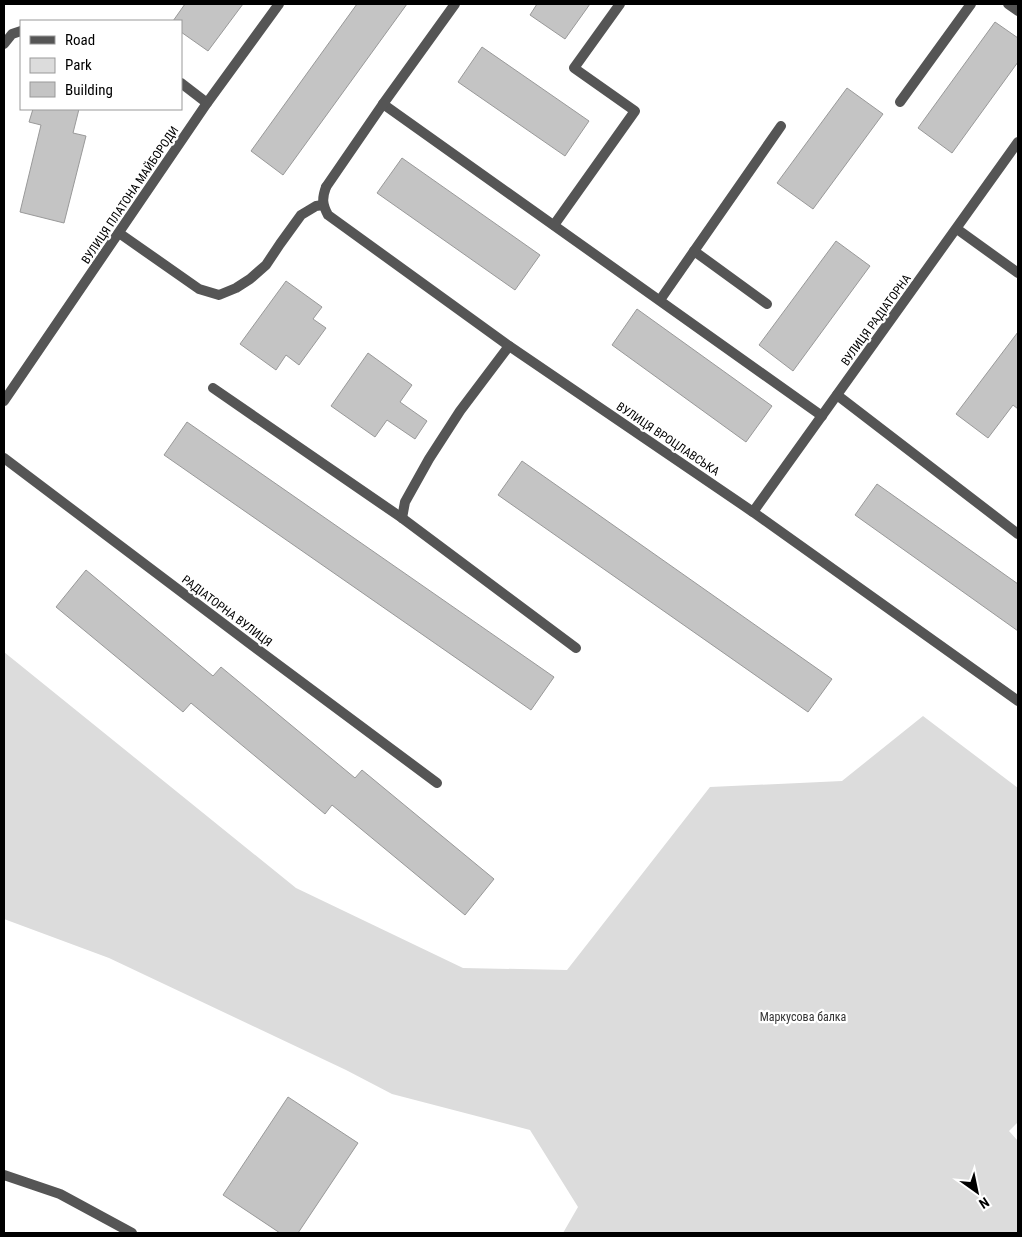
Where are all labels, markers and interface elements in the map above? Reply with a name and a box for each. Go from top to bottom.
legend [20,20,182,110]
text: Road [65,31,95,49]
text: Park [65,56,92,74]
text: Building [65,81,113,99]
street label: ВУЛИЦЯ ПЛАТОНА МАЙБОРОДИ [78,123,181,266]
street label: ВУЛИЦЯ РАДІАТОРНА [838,272,914,368]
street label: ВУЛИЦЯ ВРОЦЛАВСЬКА [614,399,722,479]
street label: РАДІАТОРНА ВУЛИЦЯ [179,573,275,649]
park label: Маркусова балка [760,1010,847,1024]
north arrow [952,1167,1002,1217]
text: N [976,1194,992,1212]

